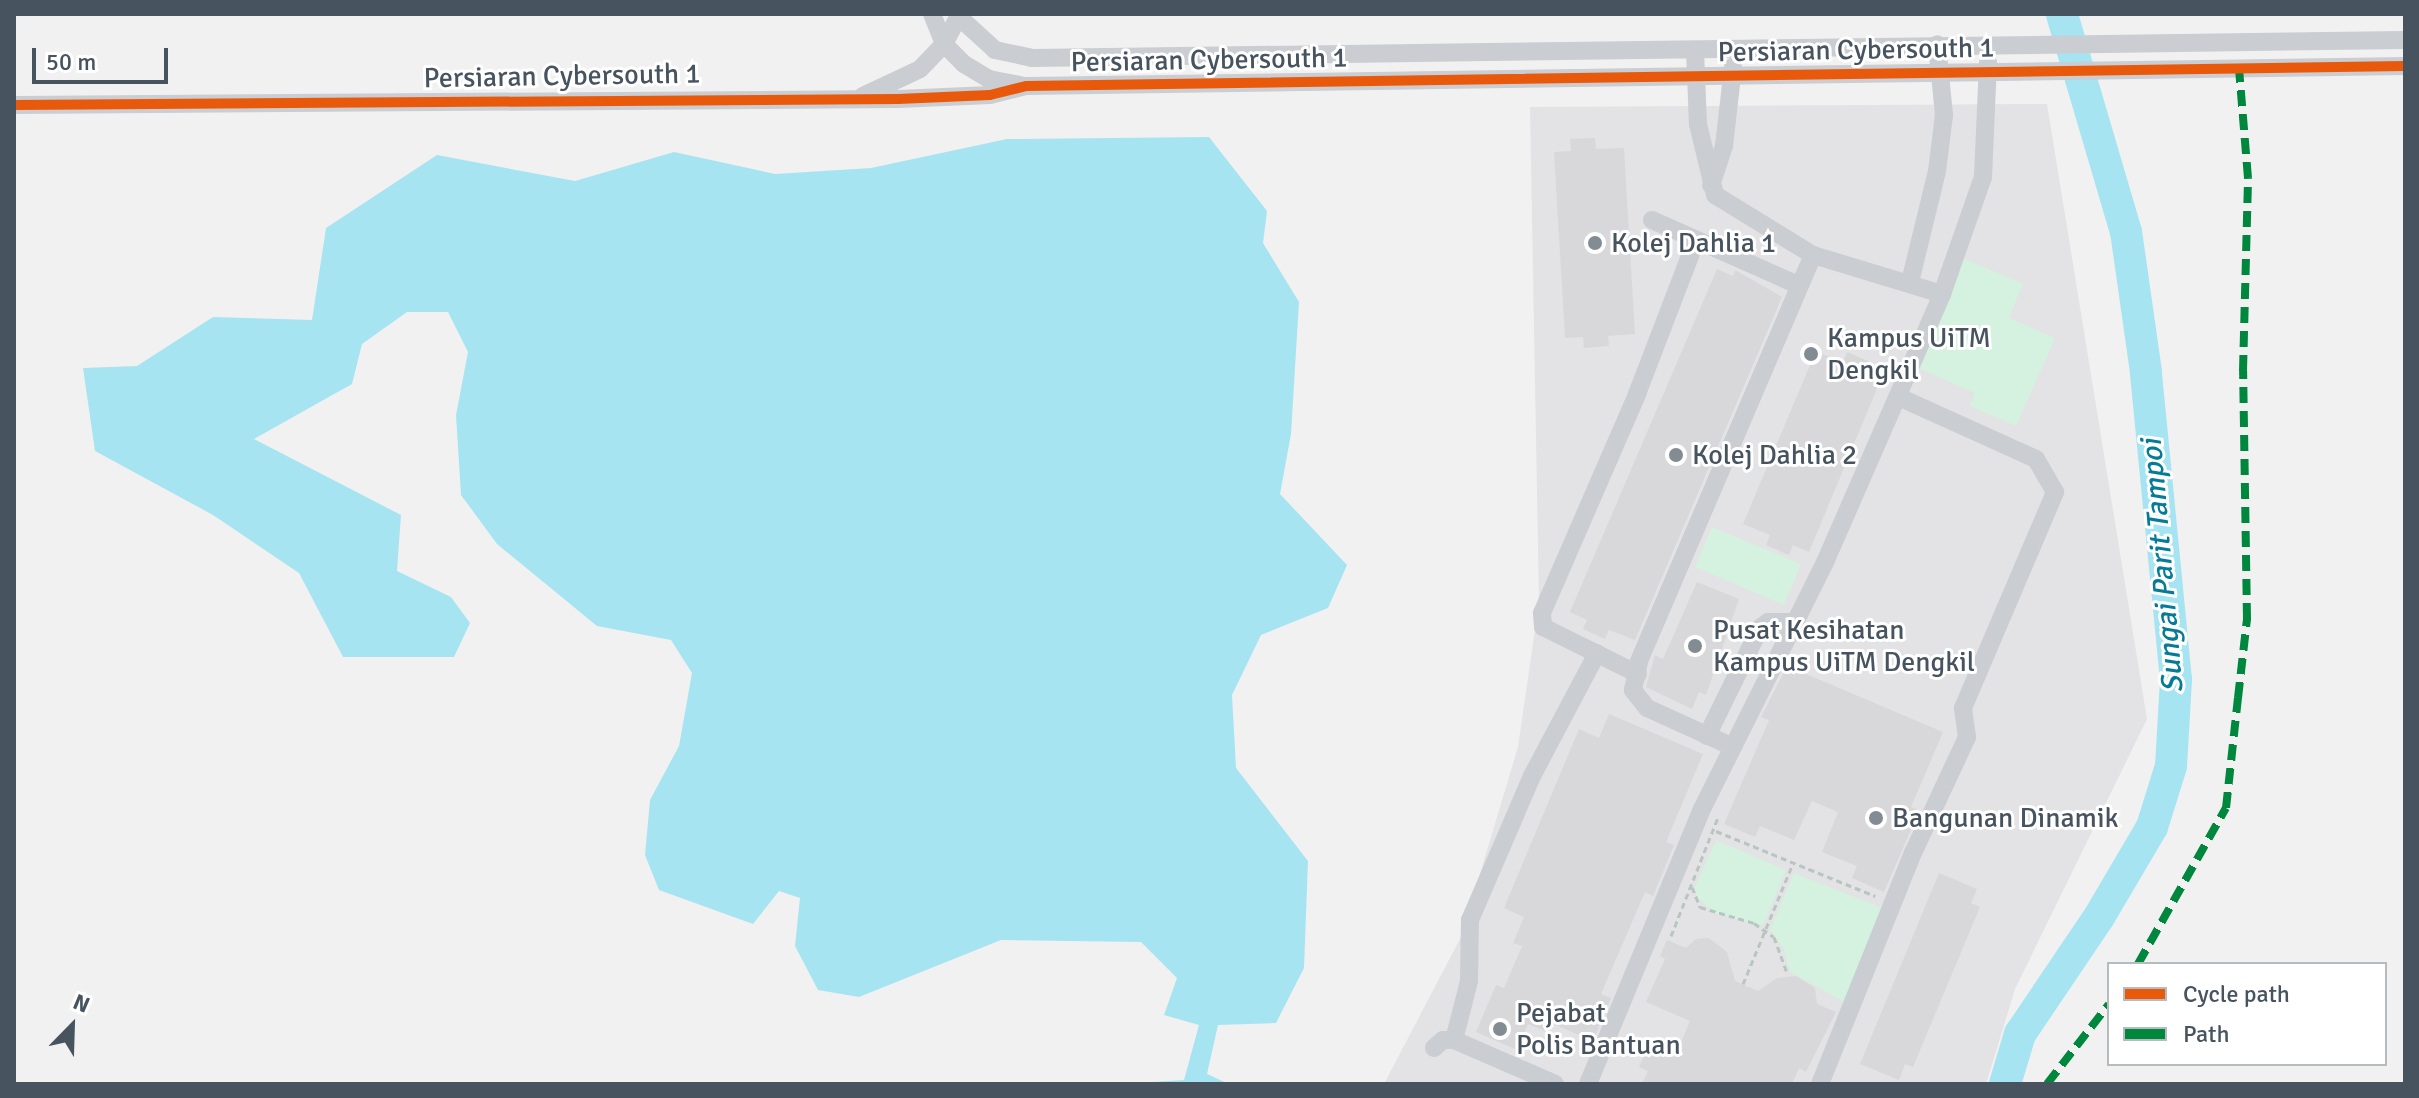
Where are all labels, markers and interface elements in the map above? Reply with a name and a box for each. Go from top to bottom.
street label: Persiaran Cybersouth 1 [1717,31,1995,69]
scale bar [36,32,172,82]
street label: Persiaran Cybersouth 1 [1070,41,1348,79]
text: 50 m [46,47,96,77]
street label: Persiaran Cybersouth 1 [423,57,701,95]
place label: Kolej Dahlia 1 [1611,226,1776,260]
marker: Kolej Dahlia 1 [1586,234,1604,252]
place label: Kampus UiTM Dengkil [1827,321,1991,387]
marker: Kampus UiTM Dengkil [1802,345,1820,363]
place label: Kolej Dahlia 2 [1692,438,1857,472]
water label: Sungai Parit Tampoi [2134,438,2192,694]
marker: Kolej Dahlia 2 [1667,446,1685,464]
place label: Pusat Kesihatan Kampus UiTM Dengkil [1713,613,1975,679]
marker: Pusat Kesihatan Kampus UiTM Dengkil [1684,635,1706,657]
place label: Bangunan Dinamik [1892,801,2119,835]
marker: Bangunan Dinamik [1867,809,1885,827]
legend [2107,962,2387,1066]
text: Cycle path [2183,979,2290,1009]
north arrow [32,986,112,1066]
text: N [69,988,94,1019]
place label: Pejabat Polis Bantuan [1516,996,1681,1062]
text: Path [2183,1019,2229,1049]
marker: Pejabat Polis Bantuan [1491,1020,1509,1038]

